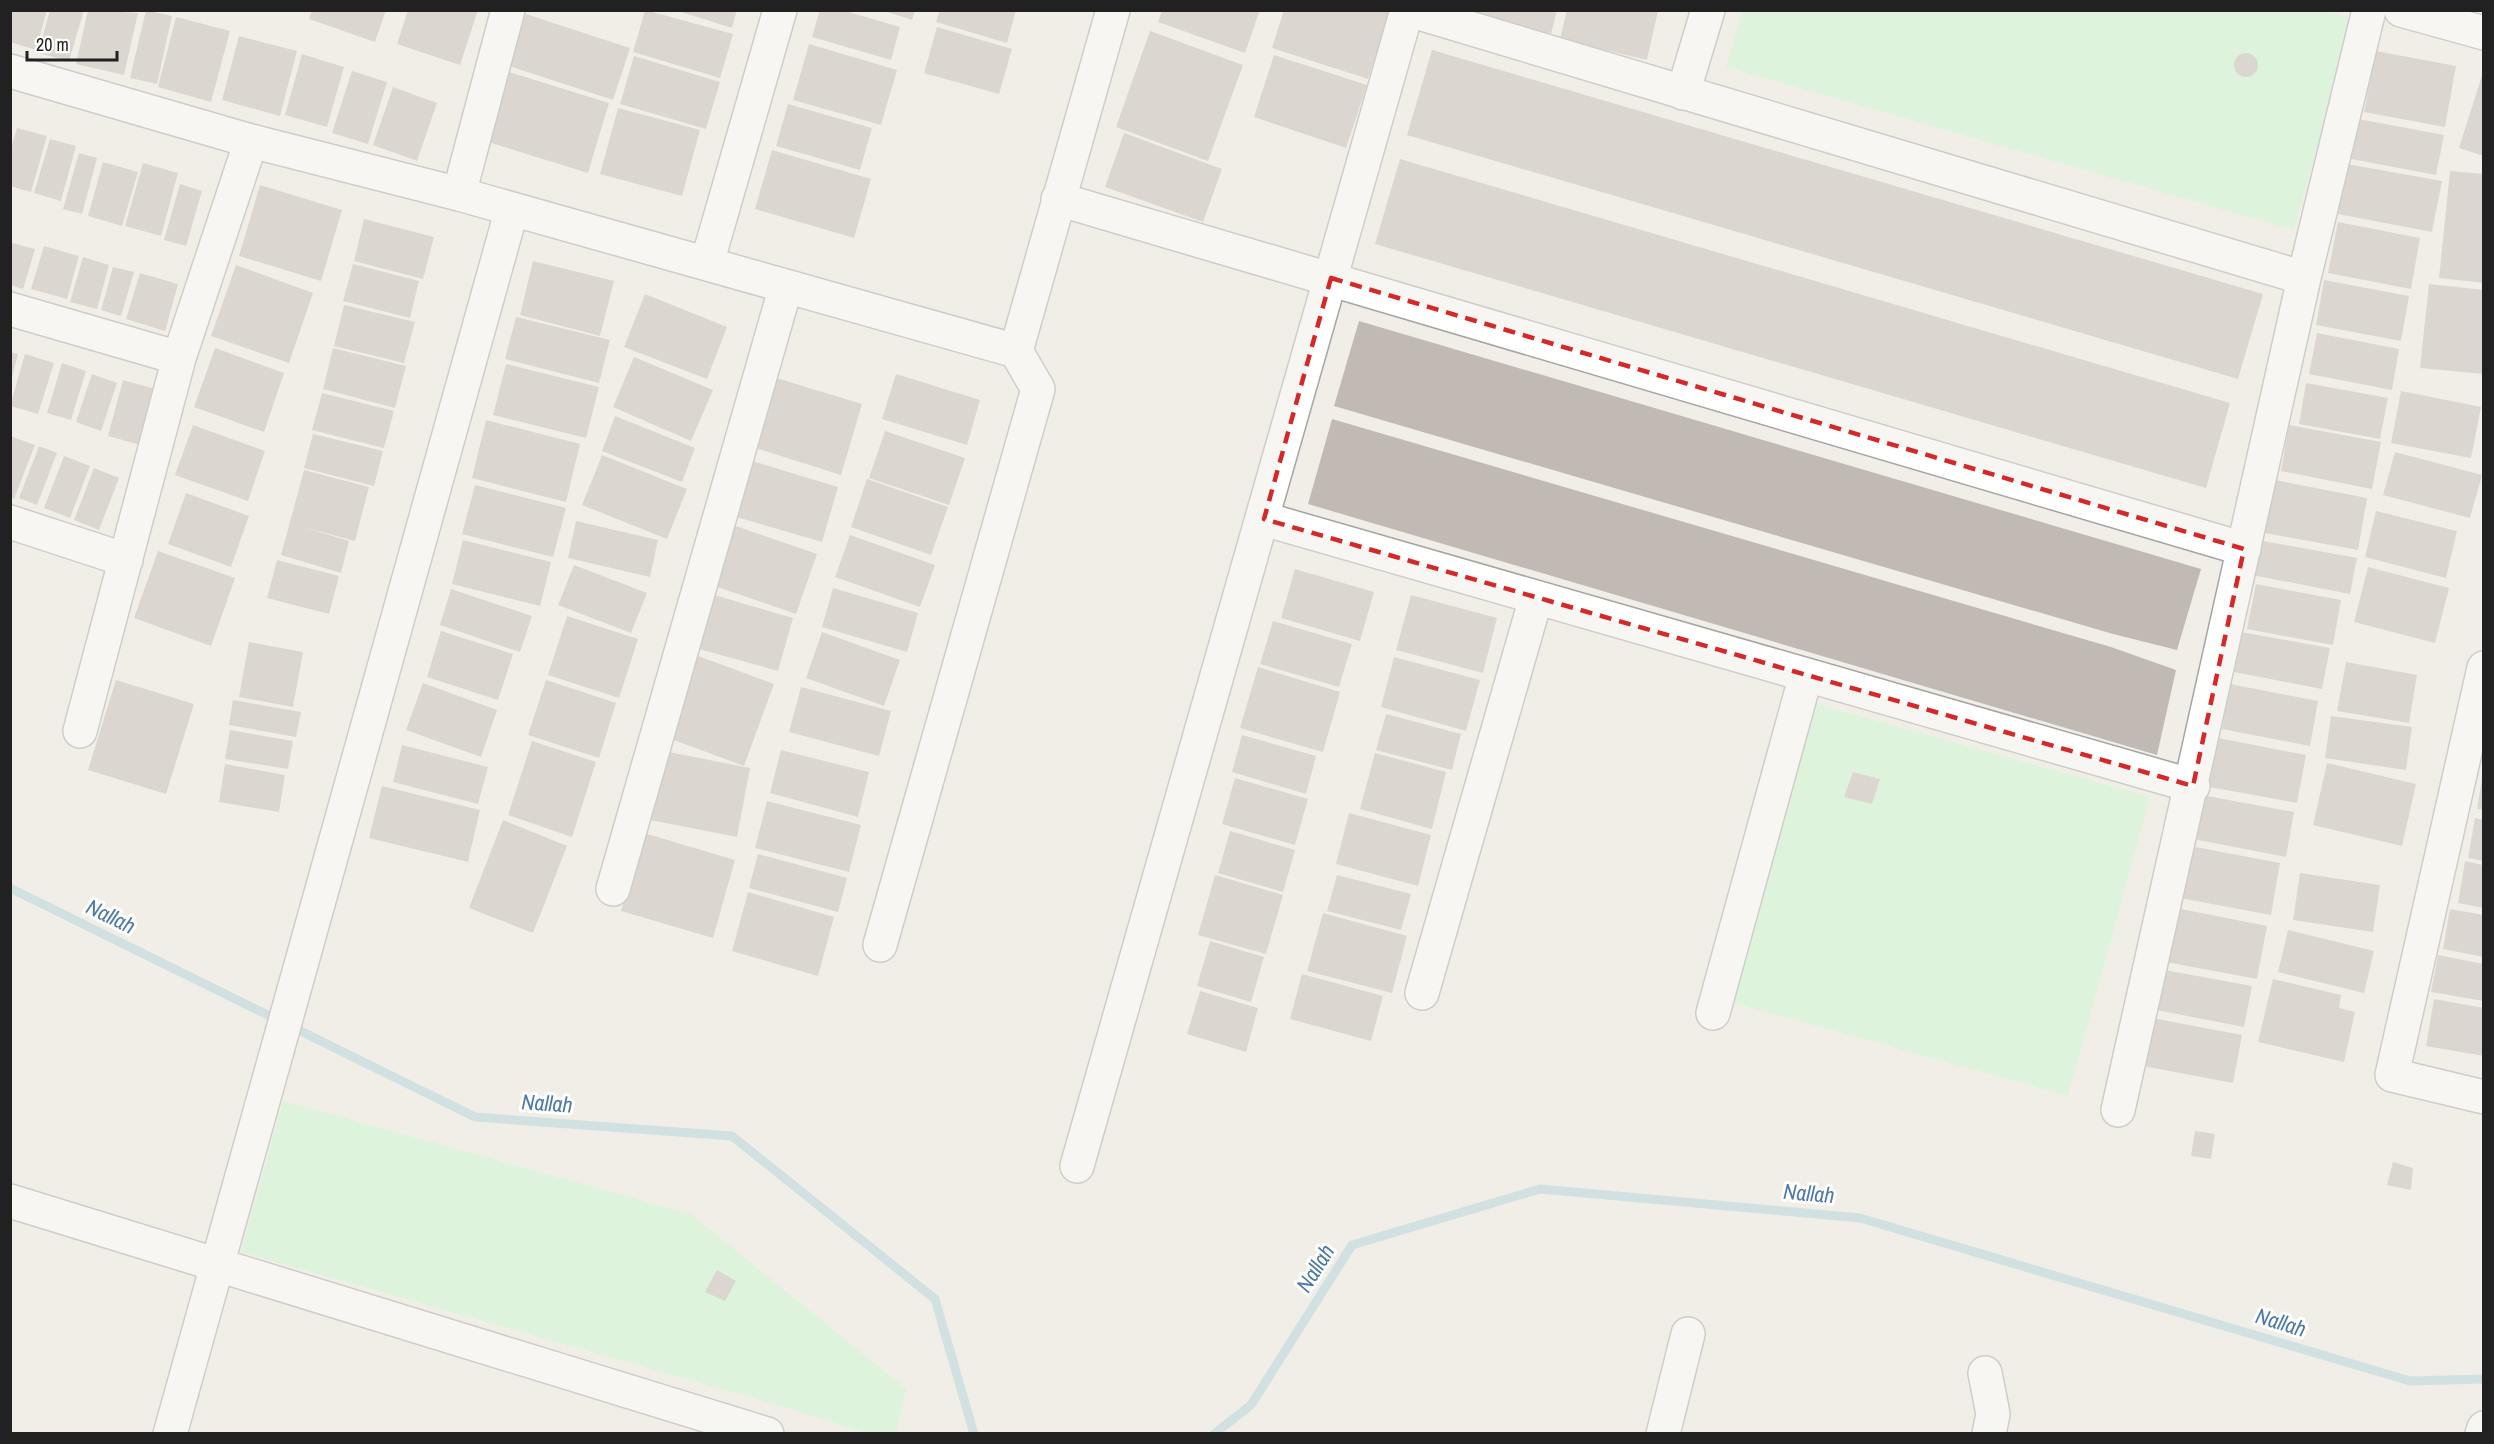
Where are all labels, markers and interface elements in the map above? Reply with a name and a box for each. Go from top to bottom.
scale bar [27,24,117,62]
text: 20 m [36,32,69,57]
water label: Nallah [81,891,141,941]
water label: Nallah [520,1086,574,1120]
water label: Nallah [1782,1176,1836,1210]
water label: Nallah [1289,1238,1341,1298]
water label: Nallah [2252,1300,2310,1344]

